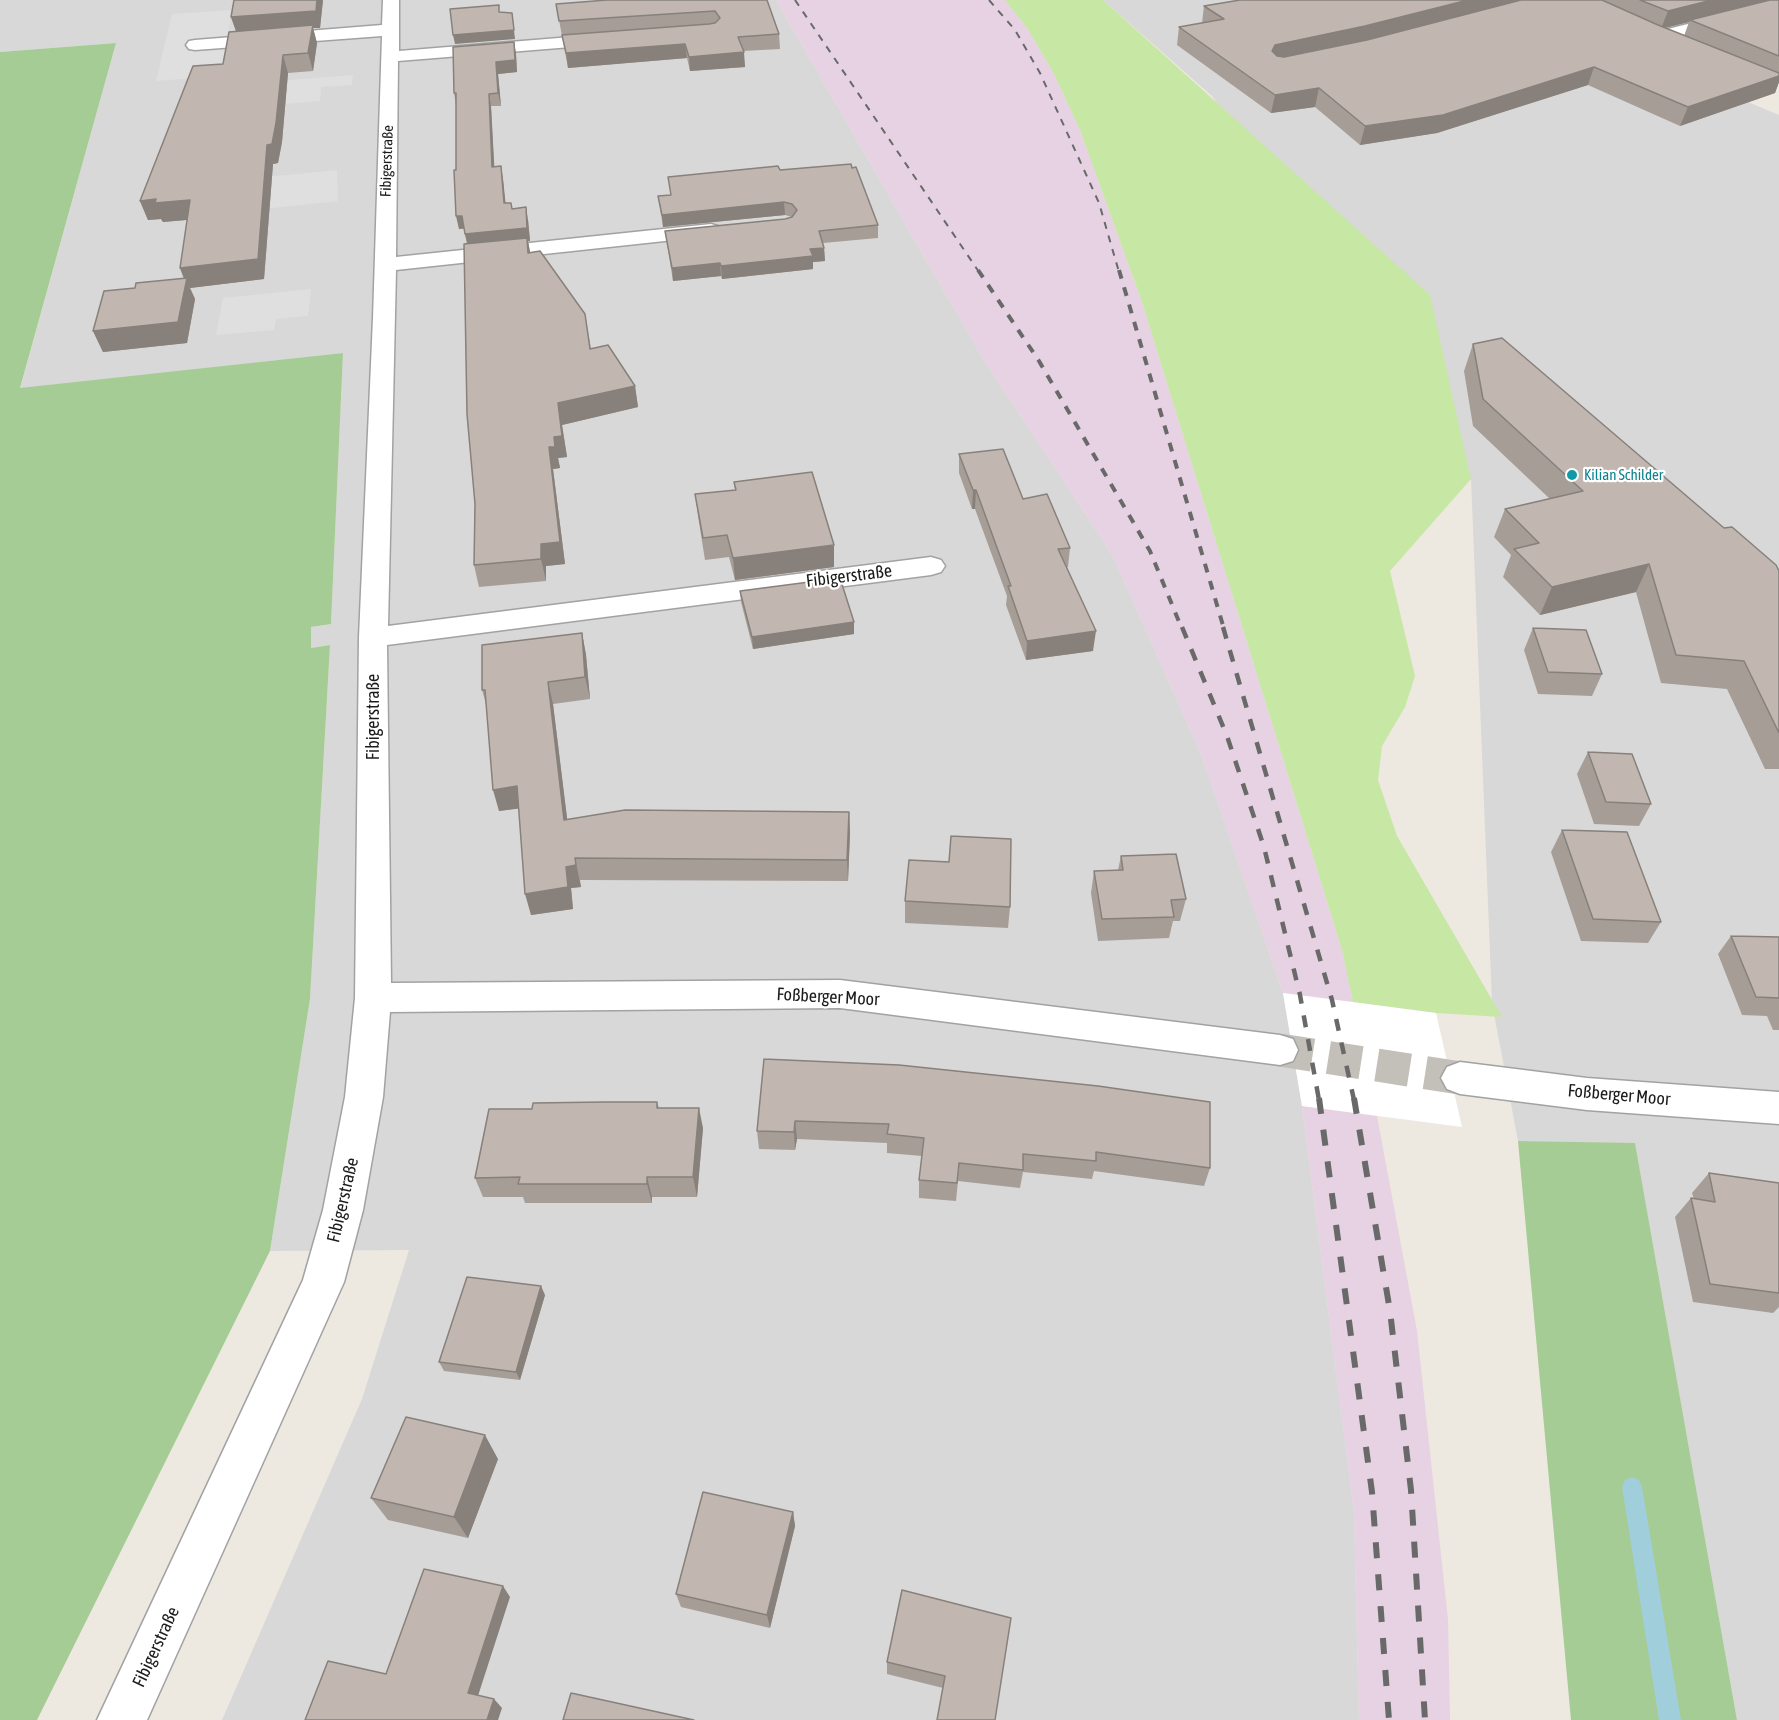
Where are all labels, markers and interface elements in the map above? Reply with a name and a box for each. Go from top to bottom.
street label: Fibigerstraße [377,125,397,197]
place label: Kilian Schilder [1584,466,1663,484]
marker: Kilian Schilder [1565,468,1579,482]
street label: Fibigerstraße [805,560,893,592]
street label: Fibigerstraße [362,674,384,760]
street label: Foßberger Moor [776,984,880,1010]
street label: Foßberger Moor [1567,1080,1671,1110]
street label: Fibigerstraße [323,1155,363,1245]
street label: Fibigerstraße [128,1603,184,1691]

